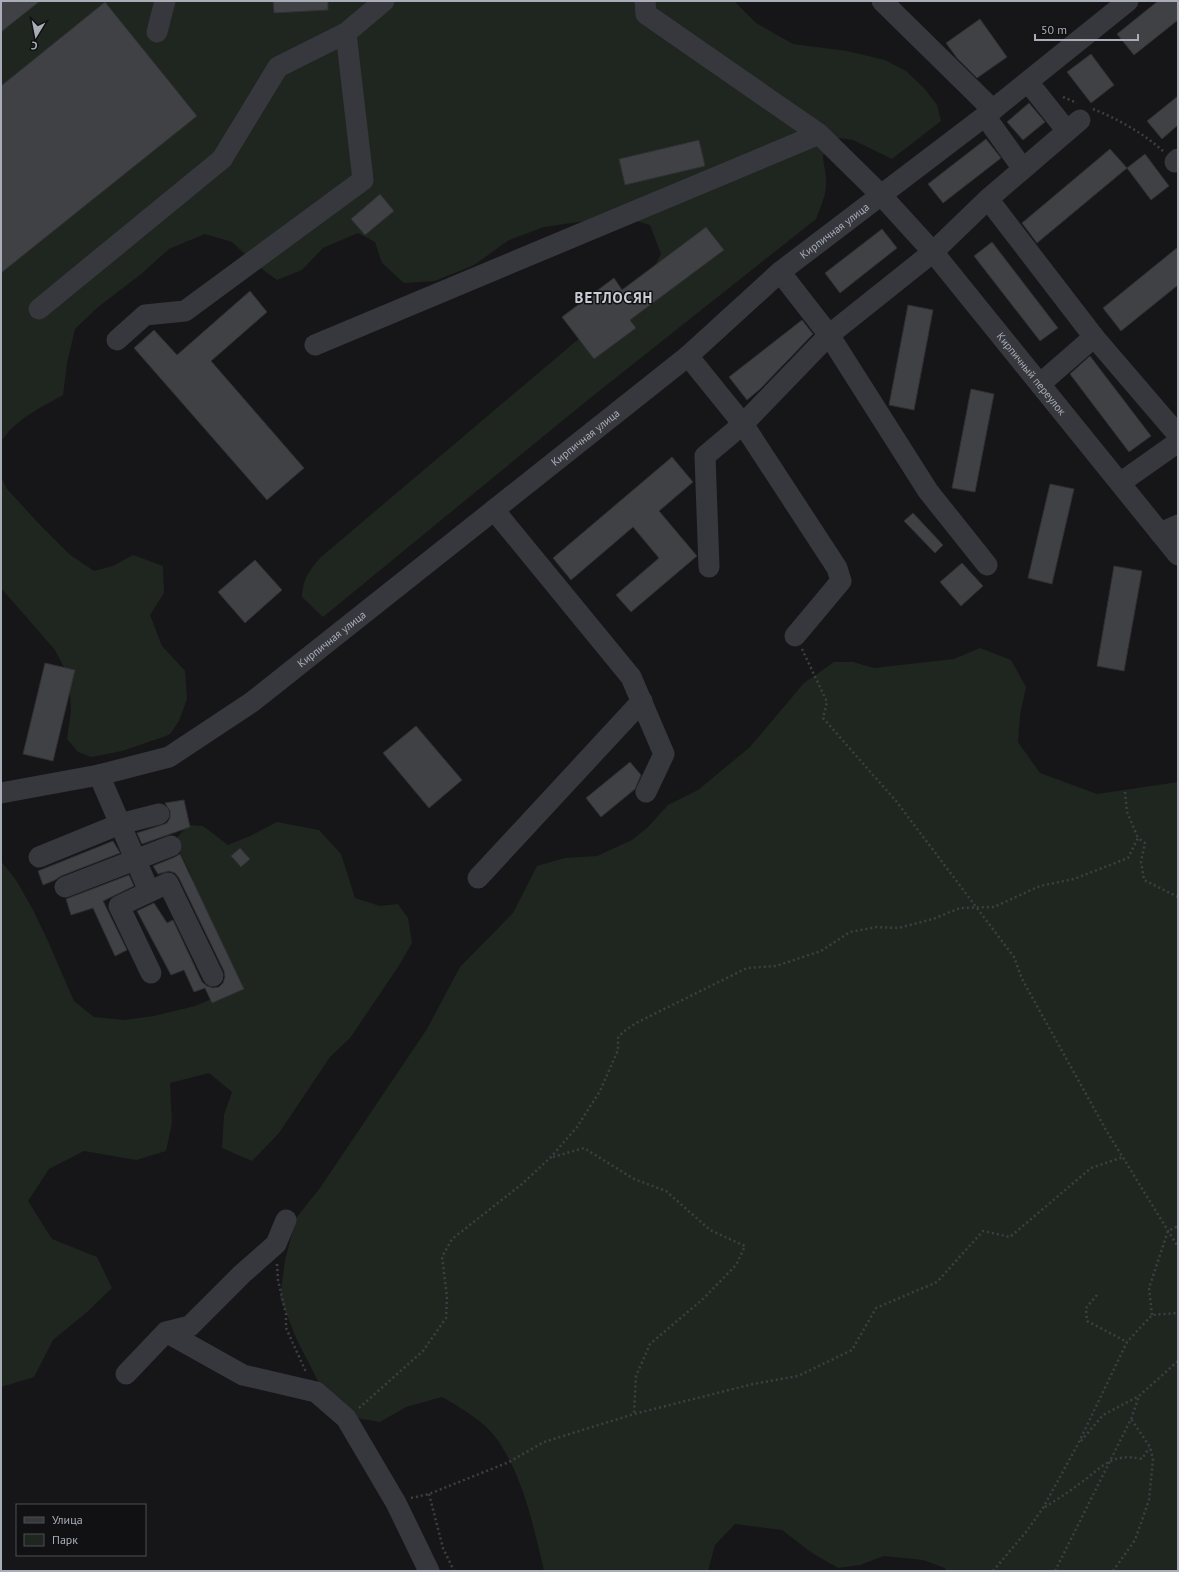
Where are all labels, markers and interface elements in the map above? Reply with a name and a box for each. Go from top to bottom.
north arrow [16,16,56,56]
scale bar [1035,16,1138,42]
text: 50 m [1041,22,1067,37]
text: С [30,38,39,53]
street label: Кирпичная улица [797,200,872,262]
district label: ВЕТЛОСЯН [575,288,653,307]
street label: Кирпичный переулок [994,329,1070,419]
street label: Кирпичная улица [548,406,622,469]
street label: Кирпичная улица [294,607,369,670]
legend [16,1504,146,1556]
text: Улица [52,1512,83,1527]
text: Парк [52,1532,78,1547]

